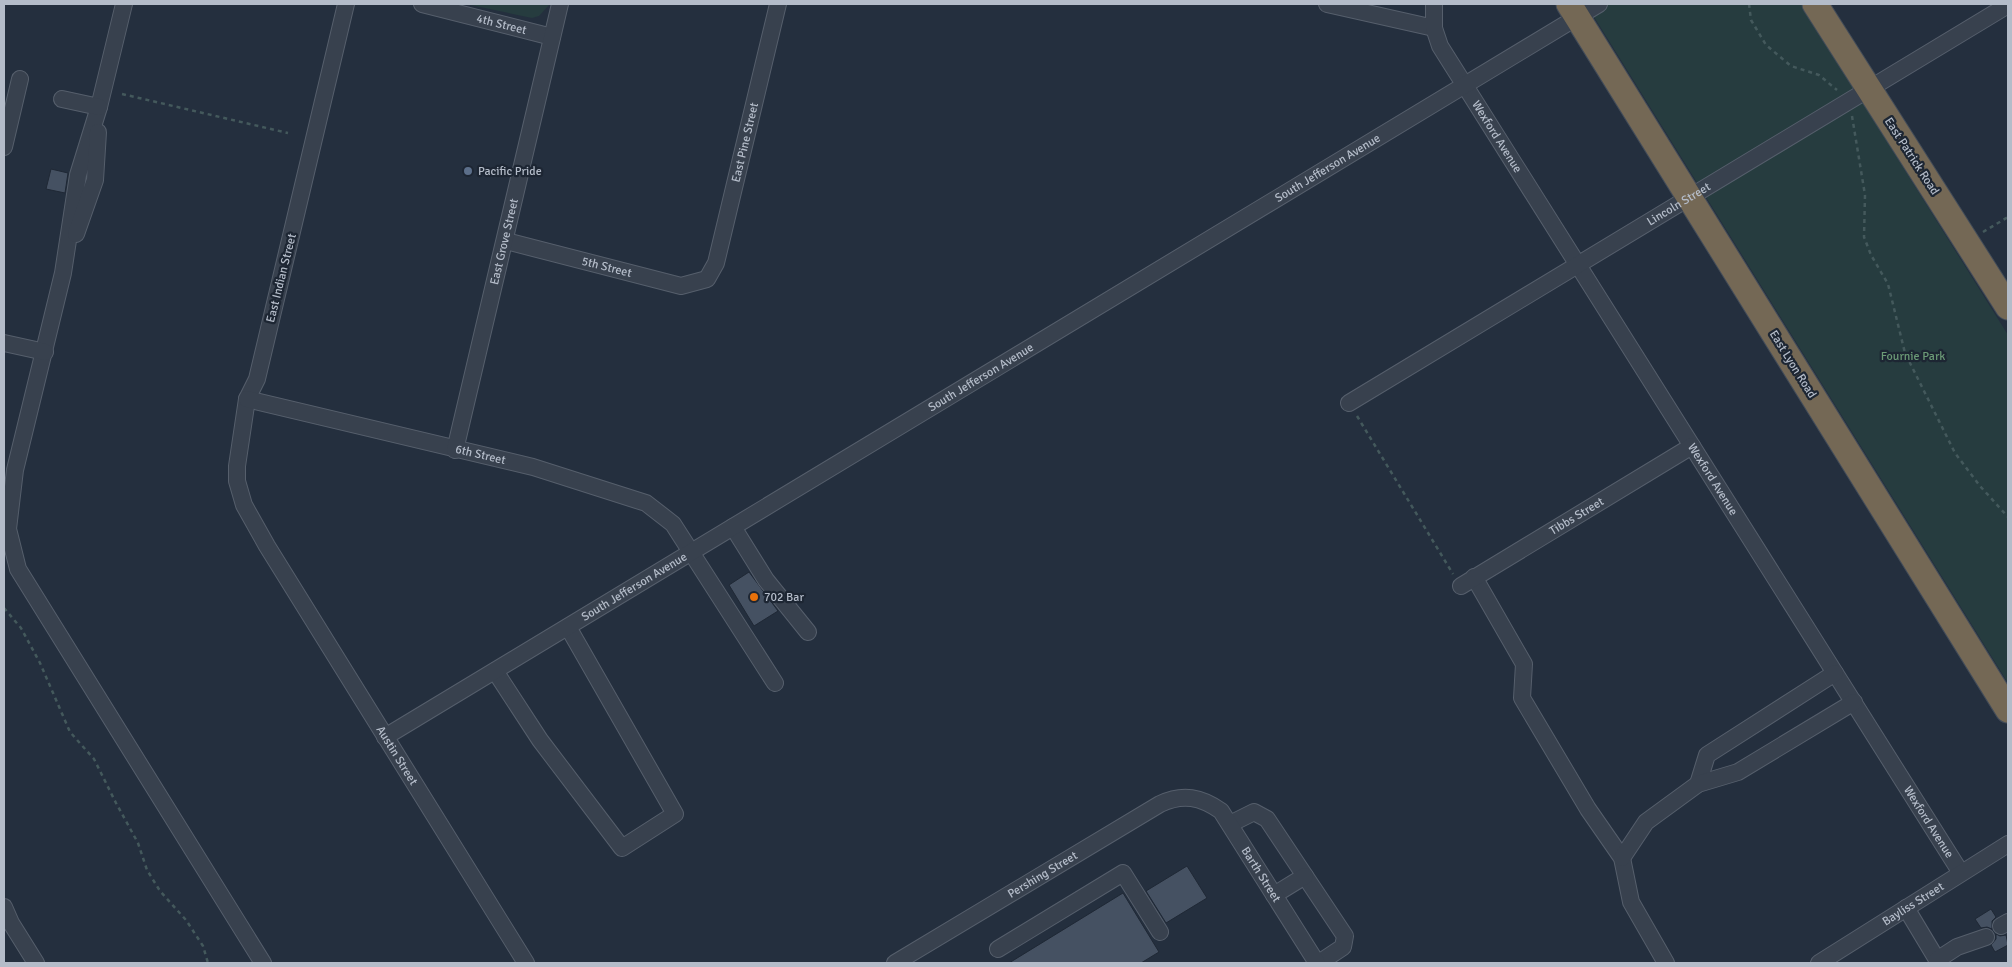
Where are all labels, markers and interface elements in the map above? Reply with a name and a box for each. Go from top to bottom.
street label: 4th Street [475,11,528,38]
street label: Wexford Avenue [1468,98,1525,176]
street label: East Pine Street [729,101,762,184]
street label: East Patrick Road [1881,115,1942,198]
street label: South Jefferson Avenue [1272,131,1383,206]
place label: Pacific Pride [478,164,542,179]
marker: Pacific Pride [462,165,474,177]
street label: Lincoln Street [1644,179,1713,229]
street label: East Grove Street [487,197,522,286]
street label: East Indian Street [263,232,300,324]
street label: 5th Street [580,254,633,281]
street label: East Lyon Road [1766,328,1819,401]
street label: South Jefferson Avenue [926,340,1037,415]
park label: Fournie Park [1881,349,1945,364]
street label: Wexford Avenue [1684,441,1741,518]
street label: 6th Street [454,442,507,468]
street label: Tibbs Street [1547,494,1607,539]
street label: South Jefferson Avenue [579,549,690,625]
place label: 702 Bar [764,590,804,605]
marker: 702 Bar [748,591,760,603]
street label: Austin Street [373,723,421,788]
street label: Wexford Avenue [1900,783,1957,861]
street label: Barth Street [1238,844,1284,905]
street label: Pershing Street [1005,848,1080,902]
street label: Bayliss Street [1880,879,1947,929]

